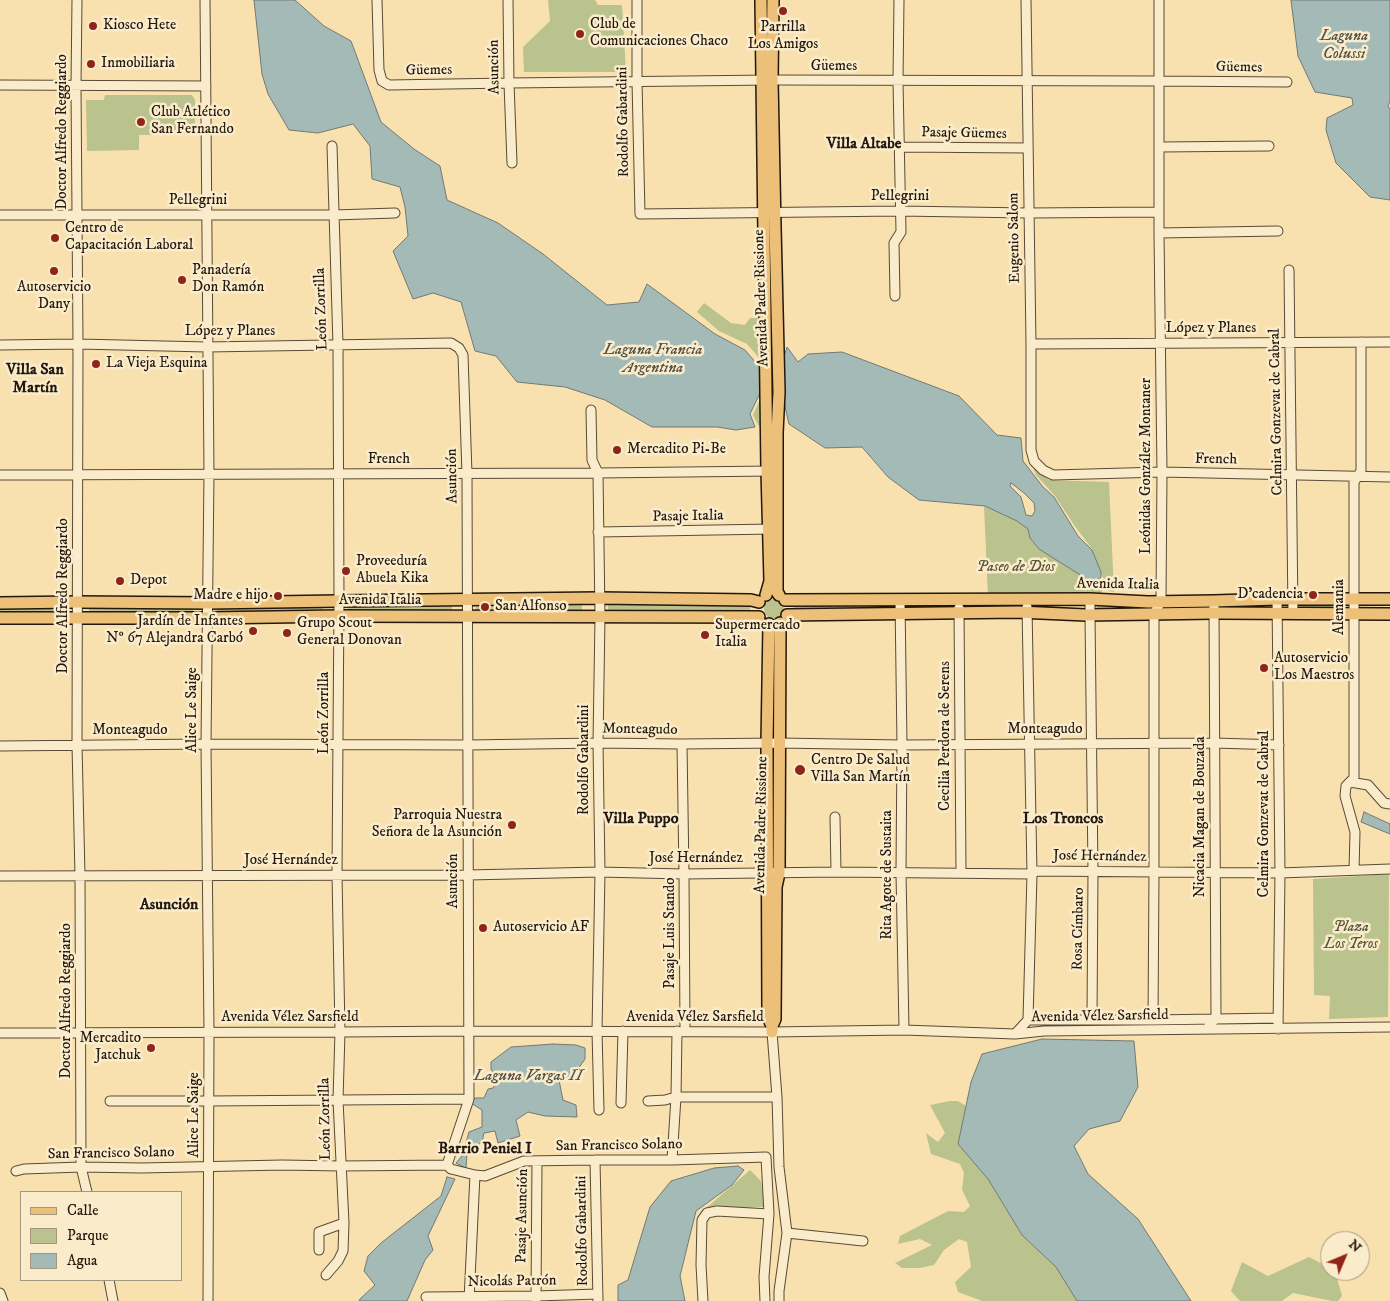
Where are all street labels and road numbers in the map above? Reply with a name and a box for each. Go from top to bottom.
street label: Asunción [486,39,504,95]
street label: Doctor Alfredo Reggiardo [54,54,72,210]
street label: Güemes [811,58,857,76]
street label: Güemes [1216,59,1262,77]
street label: Güemes [406,62,452,80]
street label: Rodolfo Gabardini [614,67,634,177]
street label: Pasaje Güemes [921,124,1007,144]
street label: Pellegrini [871,188,929,206]
street label: Pellegrini [169,192,227,210]
street label: Eugenio Salom [1005,192,1025,284]
street label: Avenida Padre Rissione [751,229,773,367]
street label: León Zorrilla [312,267,332,351]
street label: López y Planes [1166,320,1256,338]
street label: López y Planes [185,323,275,341]
street label: Celmira Gonzevat de Cabral [1267,328,1287,496]
street label: Leónidas González Montaner [1138,378,1156,554]
street label: Asunción [444,448,462,504]
street label: French [368,451,410,469]
street label: French [1195,451,1237,469]
street label: Pasaje Italia [652,507,724,527]
street label: Doctor Alfredo Reggiardo [55,518,73,674]
street label: Avenida Italia [1077,575,1159,595]
street label: Alemania [1331,579,1349,635]
street label: Avenida Italia [339,592,421,610]
street label: Cecilia Perdora de Serens [937,661,955,811]
street label: Alice Le Saige [184,667,202,753]
street label: León Zorrilla [316,672,334,754]
street label: Rodolfo Gabardini [576,705,594,815]
street label: Monteagudo [602,720,678,740]
street label: Monteagudo [1007,721,1083,739]
street label: Monteagudo [92,722,168,740]
street label: Celmira Gonzevat de Cabral [1256,730,1274,898]
street label: Nicacia Magan de Bouzada [1192,736,1210,898]
street label: Avenida Padre Rissione [752,756,772,894]
street label: Rita Agote de Sustaita [879,810,897,940]
street label: José Hernández [1053,847,1147,867]
street label: José Hernández [649,850,743,868]
street label: José Hernández [244,852,338,870]
street label: Asunción [445,853,463,909]
street label: Pasaje Luis Stando [662,877,680,989]
street label: Rosa Címbaro [1069,887,1089,971]
street label: Doctor Alfredo Reggiardo [58,923,76,1079]
street label: Avenida Vélez Sarsfield [1031,1007,1169,1027]
street label: Avenida Vélez Sarsfield [221,1009,359,1027]
street label: Avenida Vélez Sarsfield [626,1009,764,1027]
street label: Alice Le Saige [186,1072,204,1158]
street label: León Zorrilla [316,1078,336,1160]
street label: San Francisco Solano [555,1136,683,1156]
street label: San Francisco Solano [47,1144,175,1164]
street label: Pasaje Asunción [513,1169,533,1263]
street label: Rodolfo Gabardini [573,1176,593,1286]
street label: Nicolás Patrón [467,1272,557,1292]

